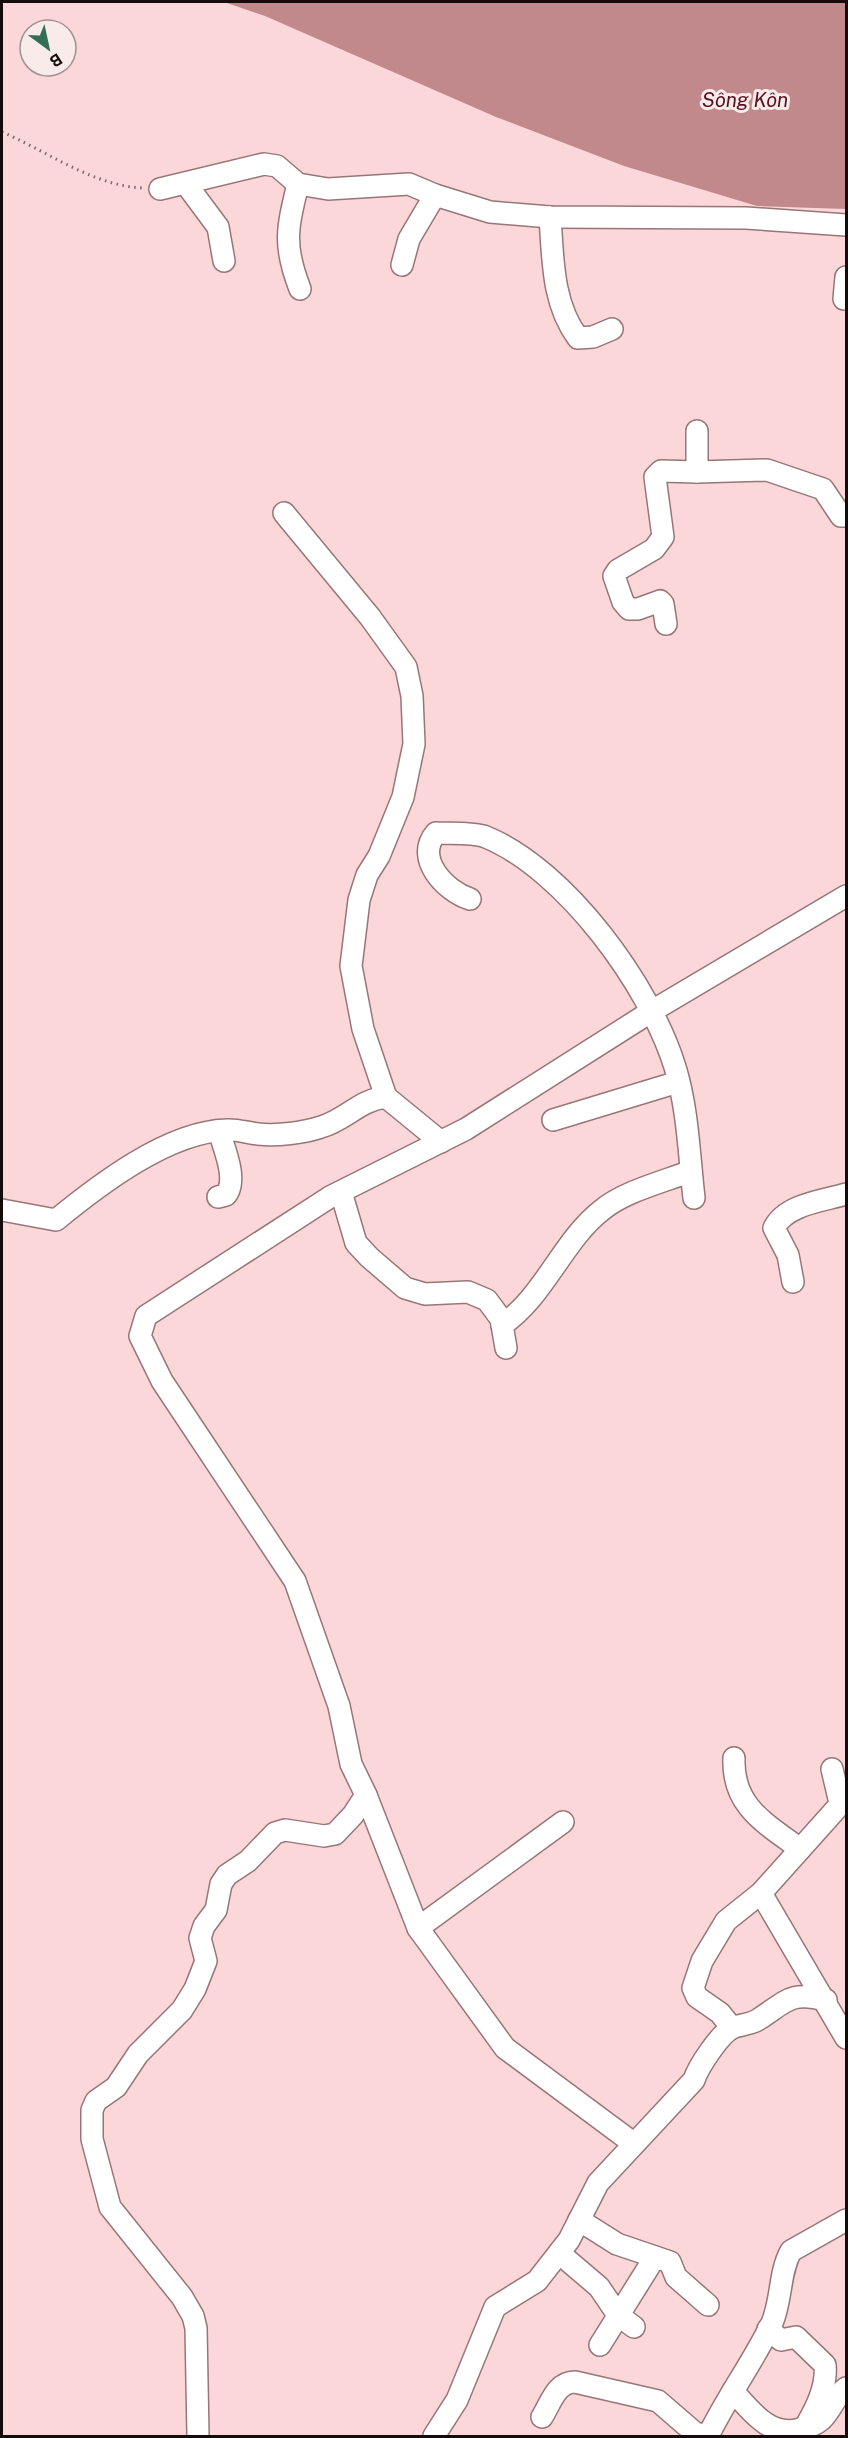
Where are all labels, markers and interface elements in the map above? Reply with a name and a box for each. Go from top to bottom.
north arrow [18,18,78,78]
text: B [46,49,66,71]
water label: Sông Kôn [702,88,788,112]

